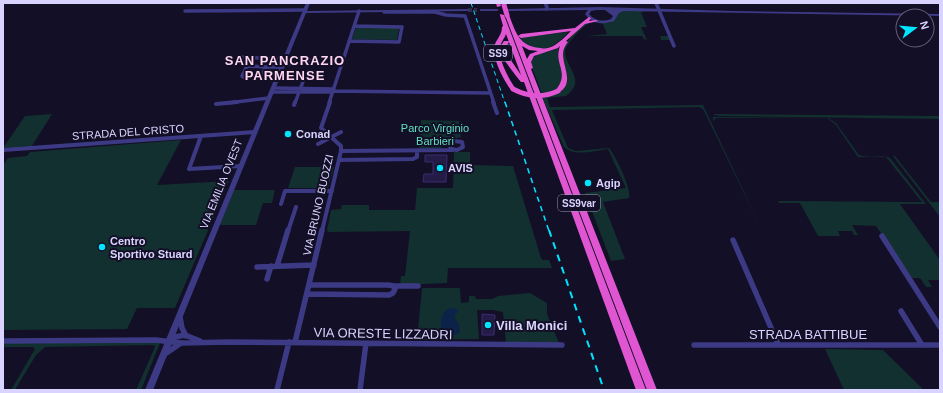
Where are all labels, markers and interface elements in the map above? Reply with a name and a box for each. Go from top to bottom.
north arrow [895,8,935,48]
text: N [918,20,931,31]
road number: SS9 [484,45,512,61]
district label: SAN PANCRAZIO PARMENSE [225,53,345,83]
street label: STRADA DEL CRISTO [71,122,185,142]
park label: Parco Virginio Barbieri [401,122,469,147]
place label: Conad [296,128,330,140]
marker: Conad [283,129,293,139]
street label: VIA EMILIA OVEST [197,137,245,231]
street label: VIA BRUNO BUOZZI [301,153,335,257]
place label: AVIS [448,162,473,174]
marker: AVIS [435,163,445,173]
place label: Agip [596,177,621,189]
marker: Agip [583,178,593,188]
road number: SS9var [558,195,600,211]
place label: Centro Sportivo Stuard [110,235,193,260]
marker: Centro Sportivo Stuard [97,242,107,252]
place label: Villa Monici [496,318,567,333]
marker: Villa Monici [483,320,493,330]
street label: VIA ORESTE LIZZADRI [314,325,452,342]
street label: STRADA BATTIBUE [749,327,867,342]

